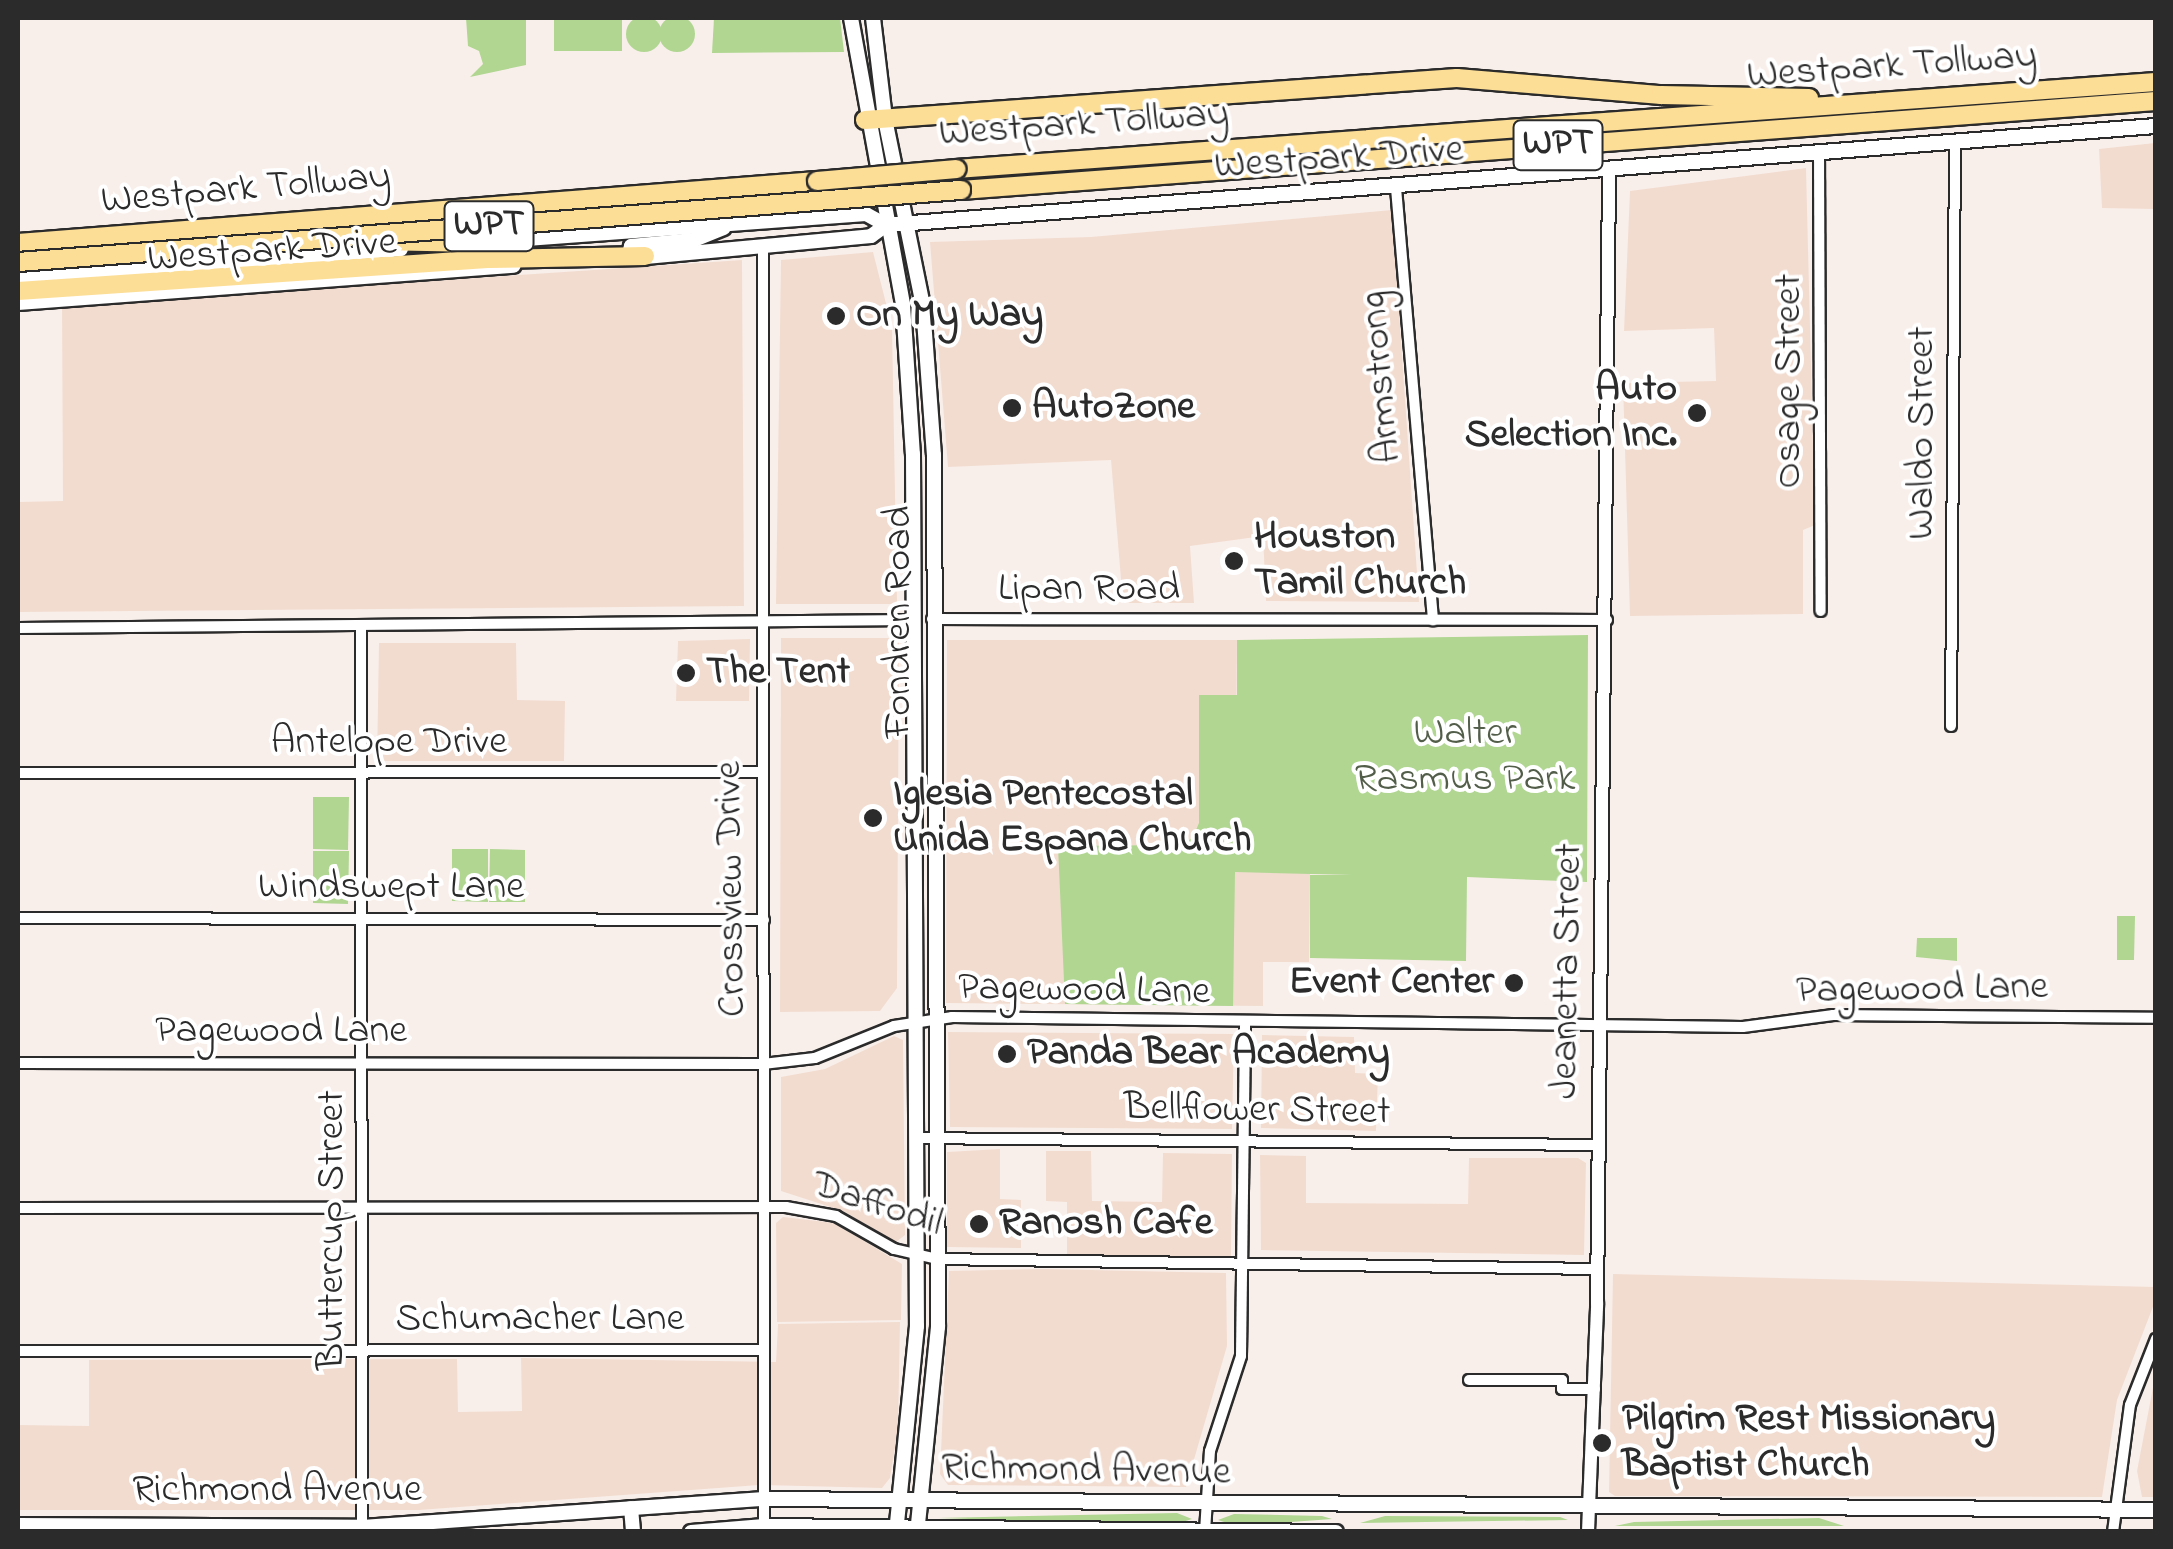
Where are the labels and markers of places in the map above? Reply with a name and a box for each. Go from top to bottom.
place label: On My Way [856,292,1043,340]
marker: On My Way [825,305,847,327]
place label: Auto Selection Inc. [1465,366,1677,460]
place label: AutoZone [1032,384,1195,432]
marker: AutoZone [1001,397,1023,419]
marker: Auto Selection Inc. [1686,402,1708,424]
place label: Houston Tamil Church [1254,514,1466,608]
marker: Houston Tamil Church [1223,550,1245,572]
place label: The Tent [706,649,850,697]
marker: The Tent [675,662,697,684]
place label: Iglesia Pentecostal Unida Espana Church [893,771,1251,865]
marker: Iglesia Pentecostal Unida Espana Church [862,807,884,829]
place label: Event Center [1289,959,1494,1007]
marker: Event Center [1503,972,1525,994]
place label: Panda Bear Academy [1027,1030,1390,1078]
marker: Panda Bear Academy [996,1043,1018,1065]
place label: Ranosh Cafe [999,1200,1213,1248]
marker: Ranosh Cafe [968,1213,990,1235]
place label: Pilgrim Rest Missionary Baptist Church [1622,1396,1995,1490]
marker: Pilgrim Rest Missionary Baptist Church [1591,1432,1613,1454]

